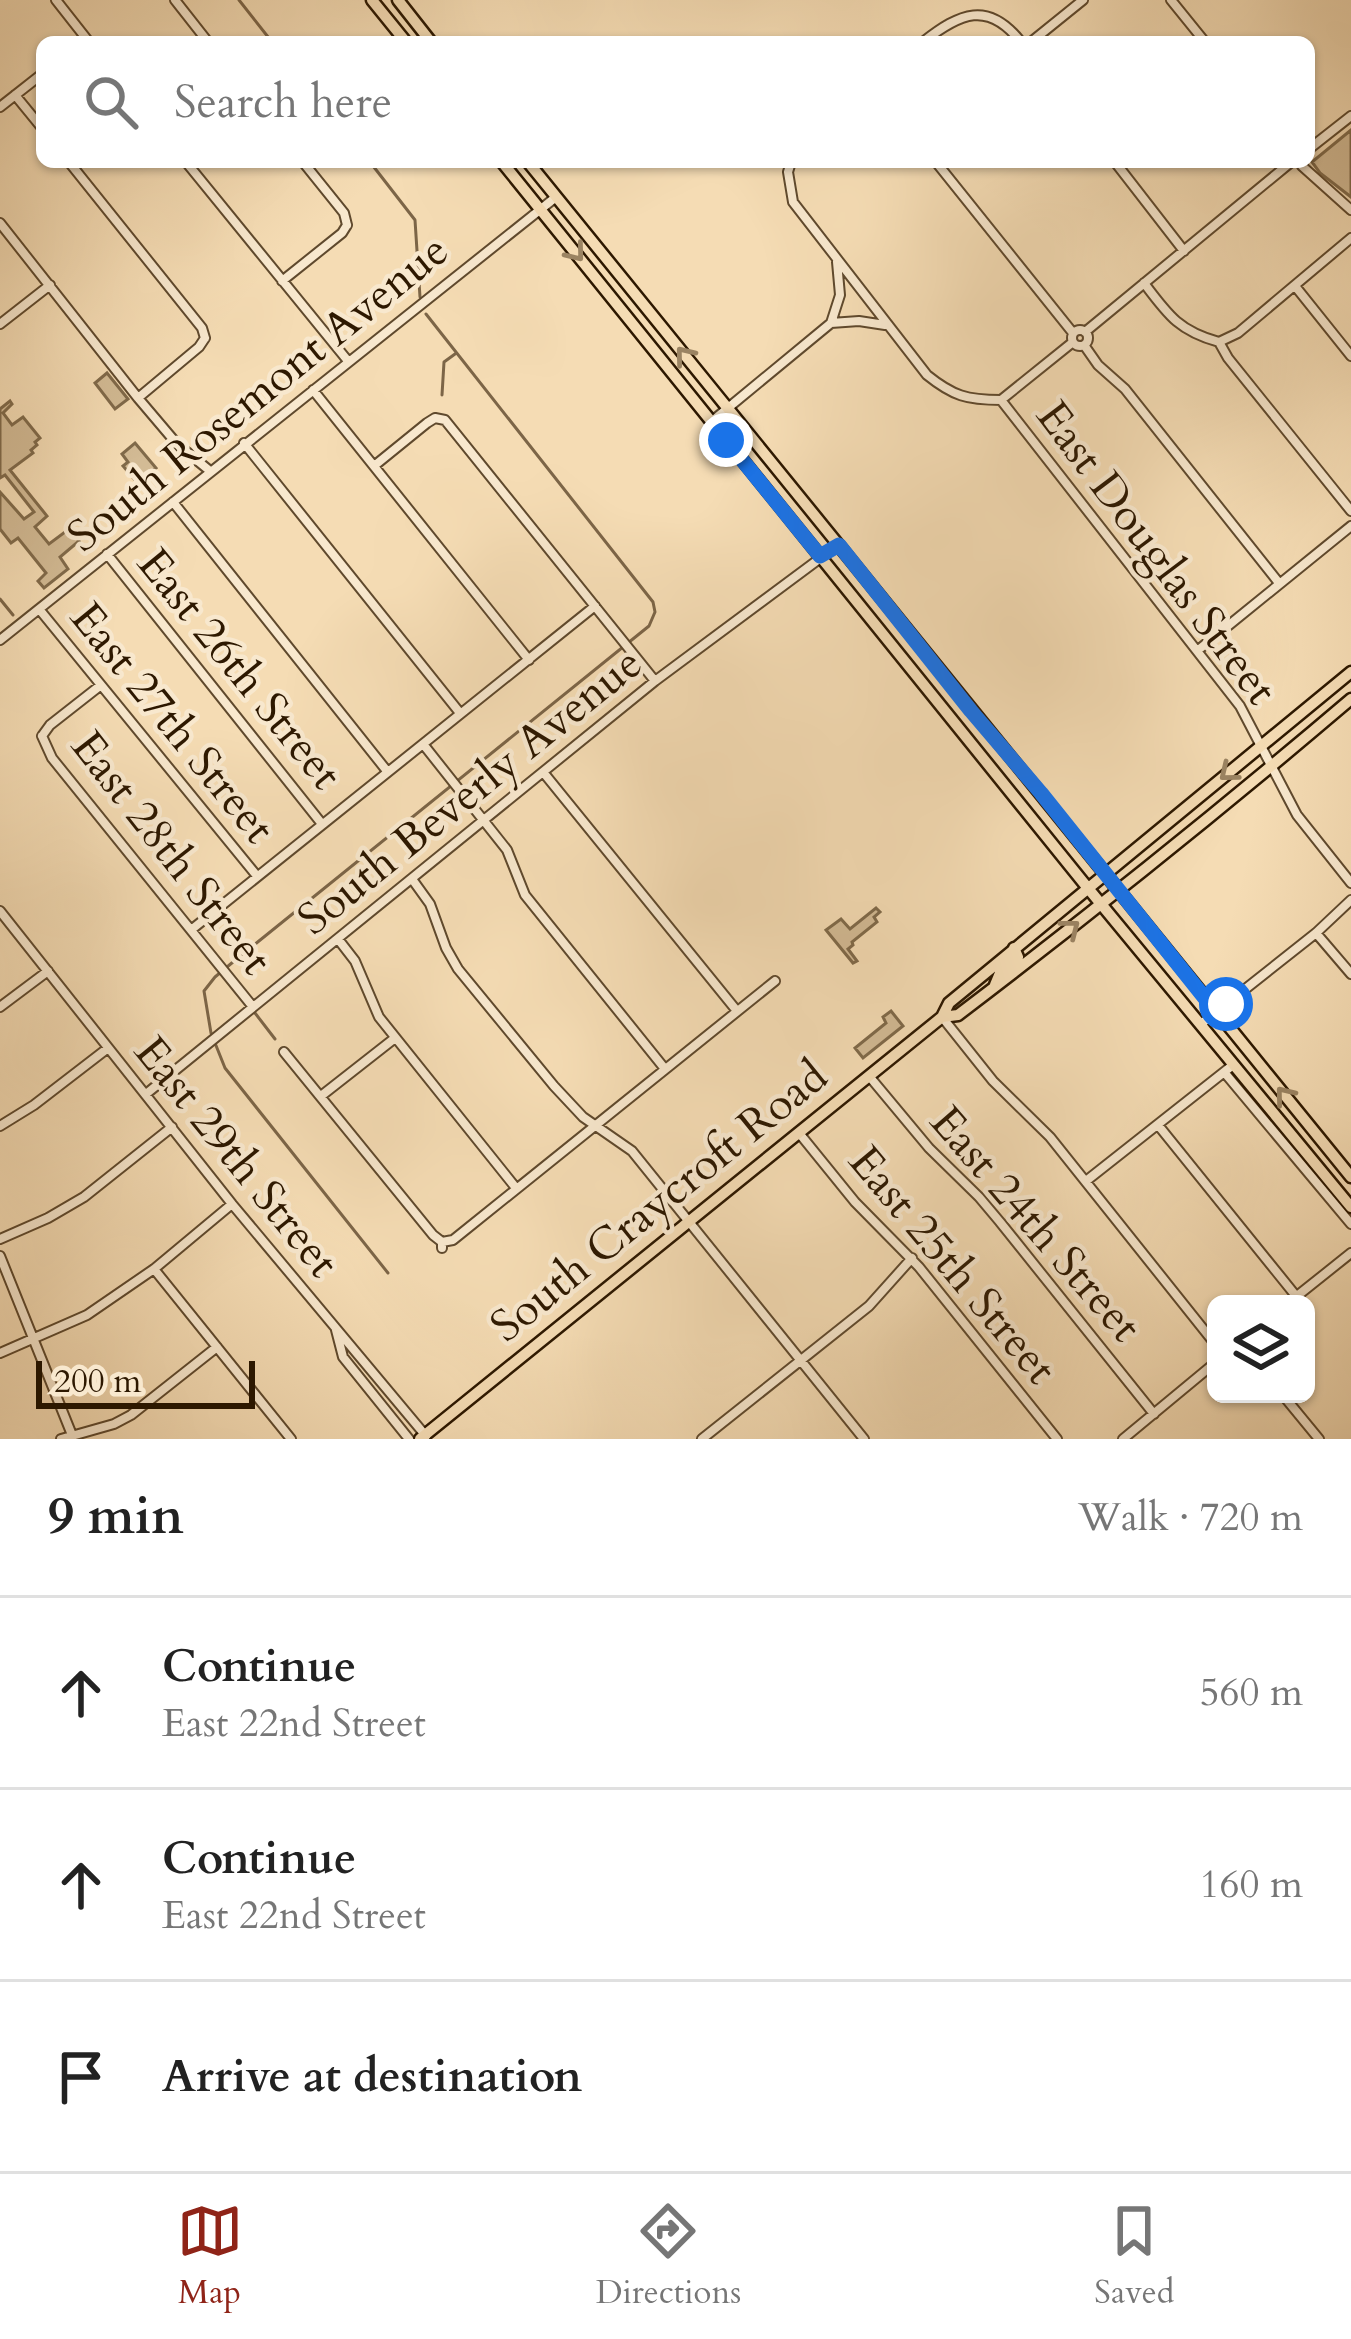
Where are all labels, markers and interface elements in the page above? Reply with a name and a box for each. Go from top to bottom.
search box [36,36,1315,168]
icon: search [78,69,144,135]
text: Search here [174,72,392,133]
street label: South Rosemont Avenue [55,220,461,566]
one-way arrow [561,240,583,262]
one-way arrow [677,347,698,369]
street label: East Douglas Street [1022,389,1291,717]
route end [699,413,753,467]
street label: East 26th Street [124,536,356,802]
street label: East 27th Street [57,590,289,856]
street label: South Beverly Avenue [285,633,655,949]
street label: East 28th Street [57,718,286,988]
one-way arrow [1220,758,1242,780]
one-way arrow [1058,920,1079,942]
route start [1199,977,1253,1031]
street label: East 29th Street [121,1024,353,1290]
street label: South Craycroft Road [478,1046,840,1356]
one-way arrow [1277,1086,1298,1108]
street label: East 24th Street [916,1093,1155,1355]
street label: East 25th Street [835,1133,1071,1397]
map controls [1207,1295,1315,1403]
button: layers [1207,1295,1315,1403]
scale bar [36,1355,255,1408]
text: 200 m [54,1359,141,1404]
text: 9 min [48,1482,184,1552]
text: Walk · 720 m [1078,1491,1303,1544]
text: Continue [162,1636,356,1697]
icon: ahead [48,1660,114,1726]
text: 560 m [1200,1666,1303,1719]
text: East 22nd Street [162,1697,426,1750]
text: Continue [162,1828,356,1889]
icon: ahead [48,1852,114,1918]
text: 160 m [1200,1858,1303,1911]
text: East 22nd Street [162,1889,426,1942]
icon: arrive [48,2044,114,2110]
text: Arrive at destination [162,2046,582,2107]
tab: Map [177,2198,243,2315]
tab: Directions [596,2198,741,2315]
tab: Saved [1094,2198,1174,2315]

